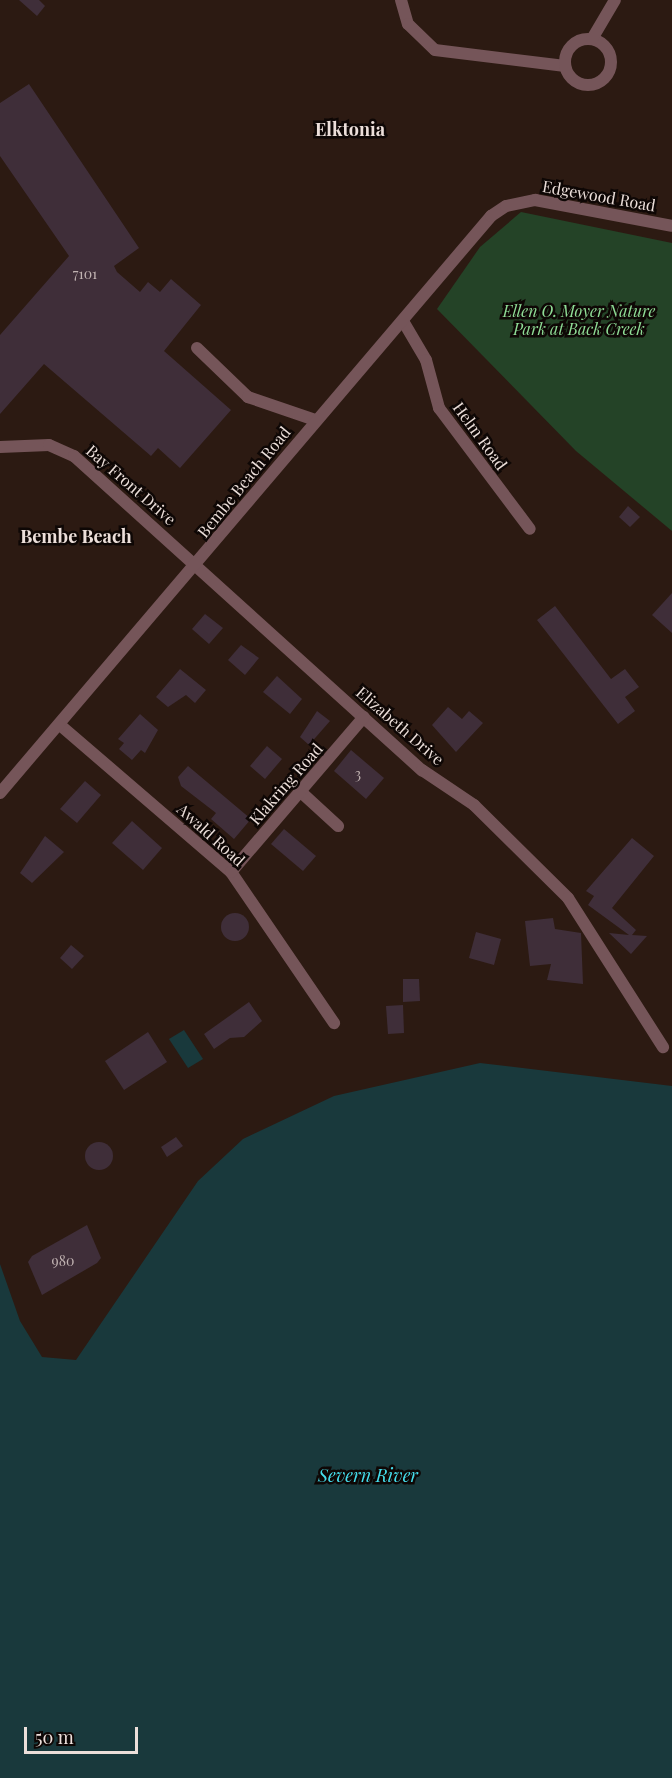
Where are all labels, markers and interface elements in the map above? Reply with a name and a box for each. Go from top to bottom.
district label: Elktonia [315,118,385,140]
street label: Edgewood Road [541,177,657,215]
house number: 7101 [73,266,97,282]
park label: Ellen O. Moyer Nature Park at Back Creek [503,301,655,339]
street label: Helm Road [449,398,511,474]
street label: Bembe Beach Road [193,423,295,541]
street label: Bay Front Drive [82,441,180,529]
district label: Bembe Beach [20,525,132,547]
street label: Elizabeth Drive [352,683,448,769]
street label: Klakring Road [245,739,327,829]
house number: 3 [355,766,361,782]
street label: Awald Road [173,800,249,870]
house number: 980 [52,1253,74,1269]
water label: Severn River [318,1464,418,1486]
scale bar [27,1715,141,1753]
text: 50 m [35,1725,74,1749]

